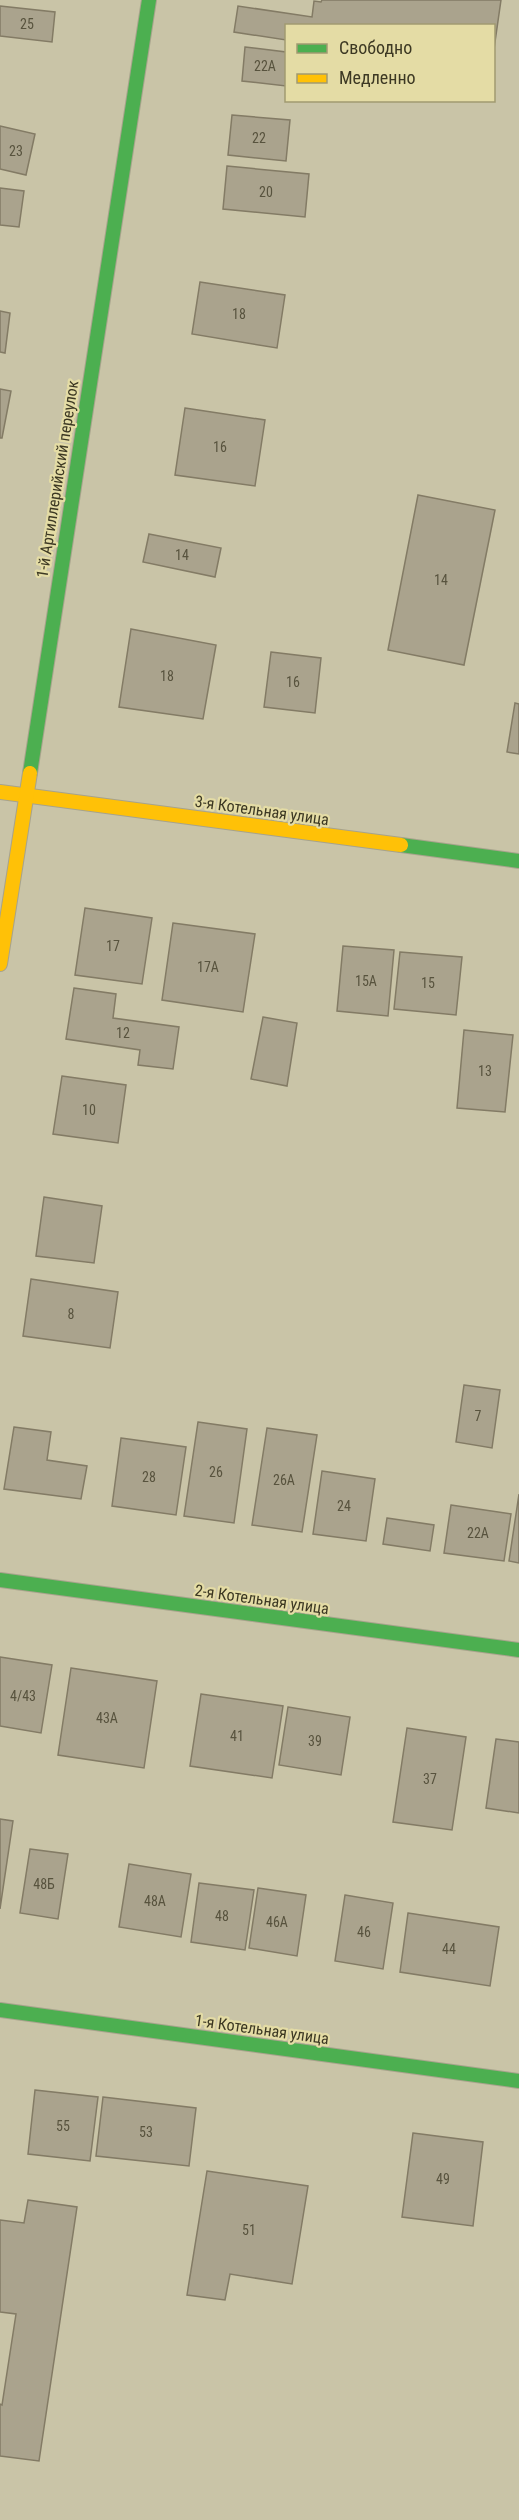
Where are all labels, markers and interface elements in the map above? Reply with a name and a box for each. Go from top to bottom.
house number: 25 [20,16,34,32]
legend [285,24,495,102]
text: Свободно [339,37,412,58]
house number: 22А [254,58,276,74]
text: Медленно [339,67,416,88]
house number: 22 [252,130,266,146]
house number: 23 [9,143,23,159]
house number: 20 [259,184,273,200]
house number: 18 [232,306,246,322]
street label: 1-й Артиллерийский переулок [33,379,83,579]
house number: 16 [213,439,227,455]
house number: 14 [175,547,189,563]
house number: 14 [434,572,448,588]
house number: 18 [160,668,174,684]
house number: 16 [286,674,300,690]
street label: 3-я Котельная улица [194,792,330,829]
house number: 17 [106,938,120,954]
house number: 17А [197,959,219,975]
house number: 15А [355,973,377,989]
house number: 15 [421,975,435,991]
house number: 12 [116,1025,130,1041]
house number: 13 [478,1063,492,1079]
house number: 10 [82,1102,96,1118]
house number: 8 [68,1306,75,1322]
house number: 7 [475,1408,482,1424]
house number: 26 [209,1464,223,1480]
house number: 28 [142,1469,156,1485]
house number: 26А [273,1472,295,1488]
house number: 24 [337,1498,351,1514]
house number: 22А [467,1525,489,1541]
street label: 2-я Котельная улица [194,1581,330,1618]
house number: 4/43 [10,1688,36,1704]
house number: 43А [96,1710,118,1726]
house number: 41 [230,1728,244,1744]
house number: 39 [308,1733,322,1749]
house number: 37 [423,1771,437,1787]
house number: 48Б [33,1876,55,1892]
house number: 48А [144,1893,166,1909]
house number: 48 [215,1908,229,1924]
house number: 46А [266,1914,288,1930]
house number: 46 [357,1924,371,1940]
house number: 44 [442,1941,456,1957]
street label: 1-я Котельная улица [194,2011,330,2048]
house number: 55 [56,2118,70,2134]
house number: 53 [139,2124,153,2140]
house number: 49 [436,2171,450,2187]
house number: 51 [242,2222,256,2238]

